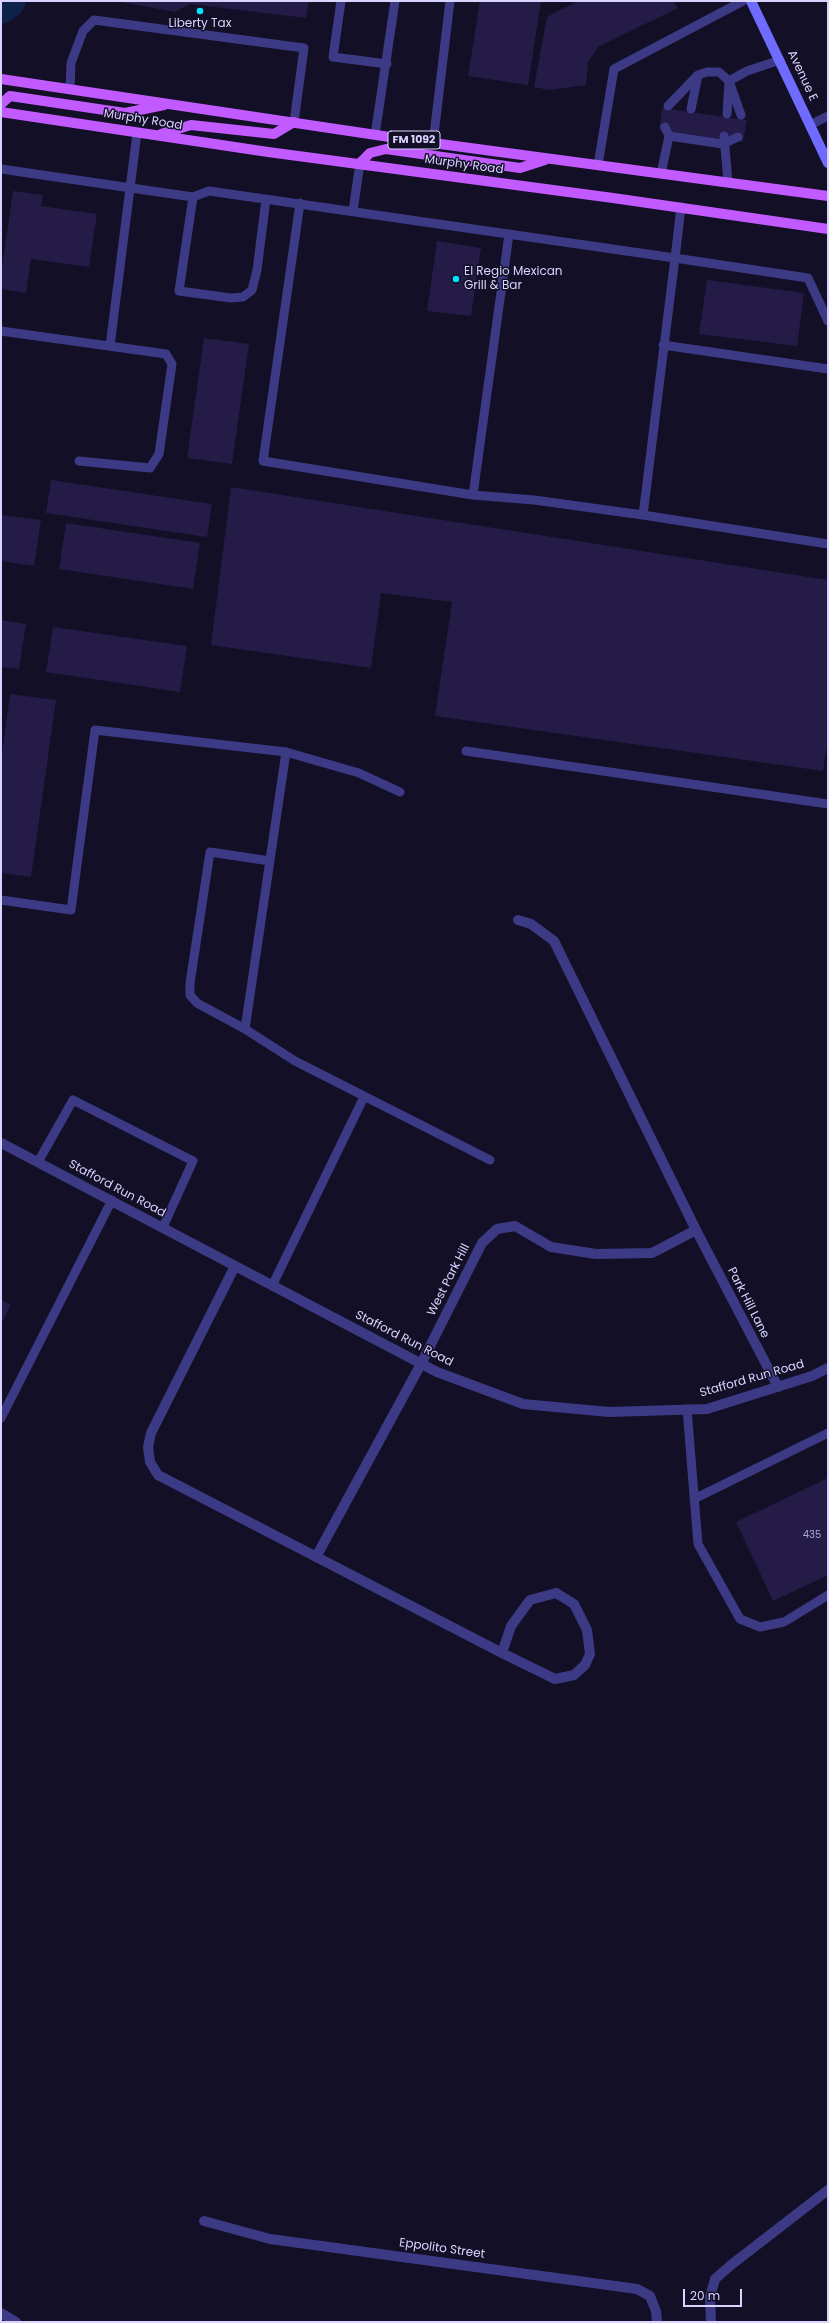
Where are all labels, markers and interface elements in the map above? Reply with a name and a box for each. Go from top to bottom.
marker: Liberty Tax [195,6,205,16]
place label: Liberty Tax [169,17,231,31]
street label: Avenue E [784,48,820,104]
street label: Murphy Road [103,107,183,133]
road number: FM 1092 [388,131,440,149]
street label: Murphy Road [424,152,504,178]
place label: El Regio Mexican Grill & Bar [464,265,563,293]
marker: El Regio Mexican Grill & Bar [451,274,461,284]
street label: Stafford Run Road [66,1157,168,1221]
street label: West Park Hill [425,1242,473,1318]
street label: Park Hill Lane [724,1265,772,1341]
street label: Stafford Run Road [353,1308,455,1370]
street label: Stafford Run Road [698,1357,806,1401]
house number: 435 [803,1529,821,1541]
street label: Eppolito Street [398,2236,486,2262]
scale bar [685,2281,744,2307]
text: 20 m [690,2287,720,2304]

